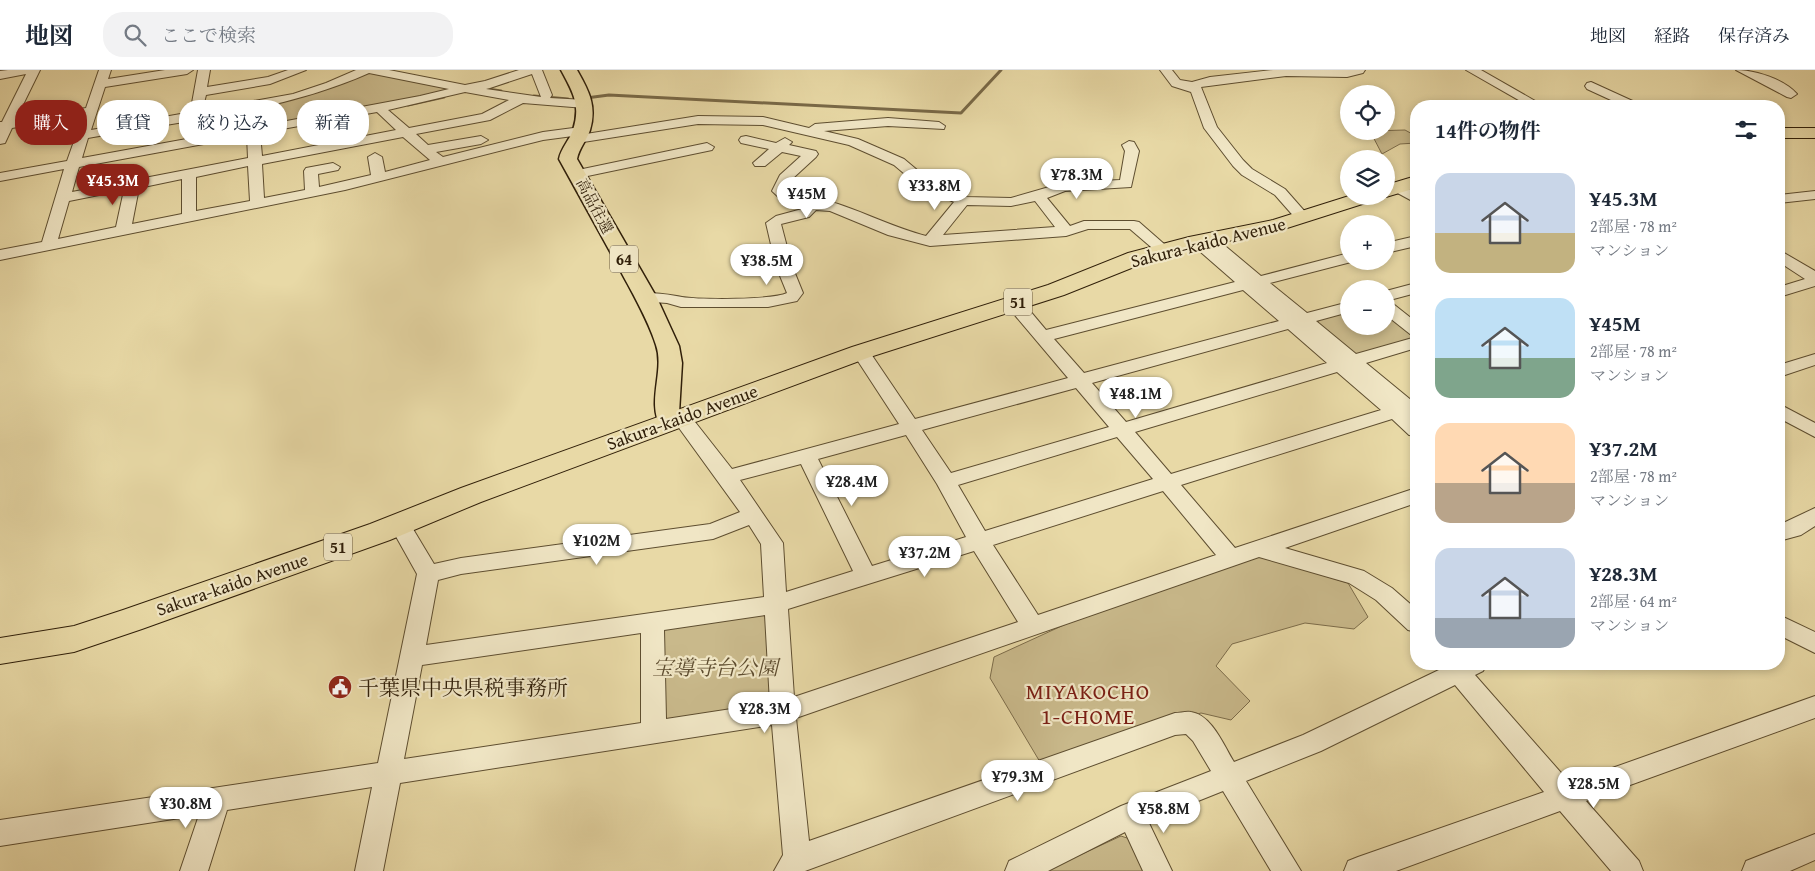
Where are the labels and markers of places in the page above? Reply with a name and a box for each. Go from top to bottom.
pin: ¥78.3M [1036,158,1118,200]
pin: ¥45.3M [72,164,154,206]
pin: ¥33.8M [894,168,976,211]
pin: ¥45M [777,176,837,219]
pin: ¥38.5M [726,244,808,286]
pin: ¥48.1M [1095,376,1177,419]
pin: ¥28.4M [811,464,893,507]
pin: ¥102M [562,524,632,566]
pin: ¥37.2M [884,536,966,578]
place label: 千葉県中央県税事務所 [358,672,568,703]
public building icon: 千葉県中央県税事務所 [327,674,353,700]
pin: ¥28.3M [724,692,806,734]
pin: ¥79.3M [977,760,1059,802]
pin: ¥28.5M [1553,766,1635,809]
pin: ¥30.8M [145,786,227,829]
pin: ¥58.8M [1123,792,1205,834]

